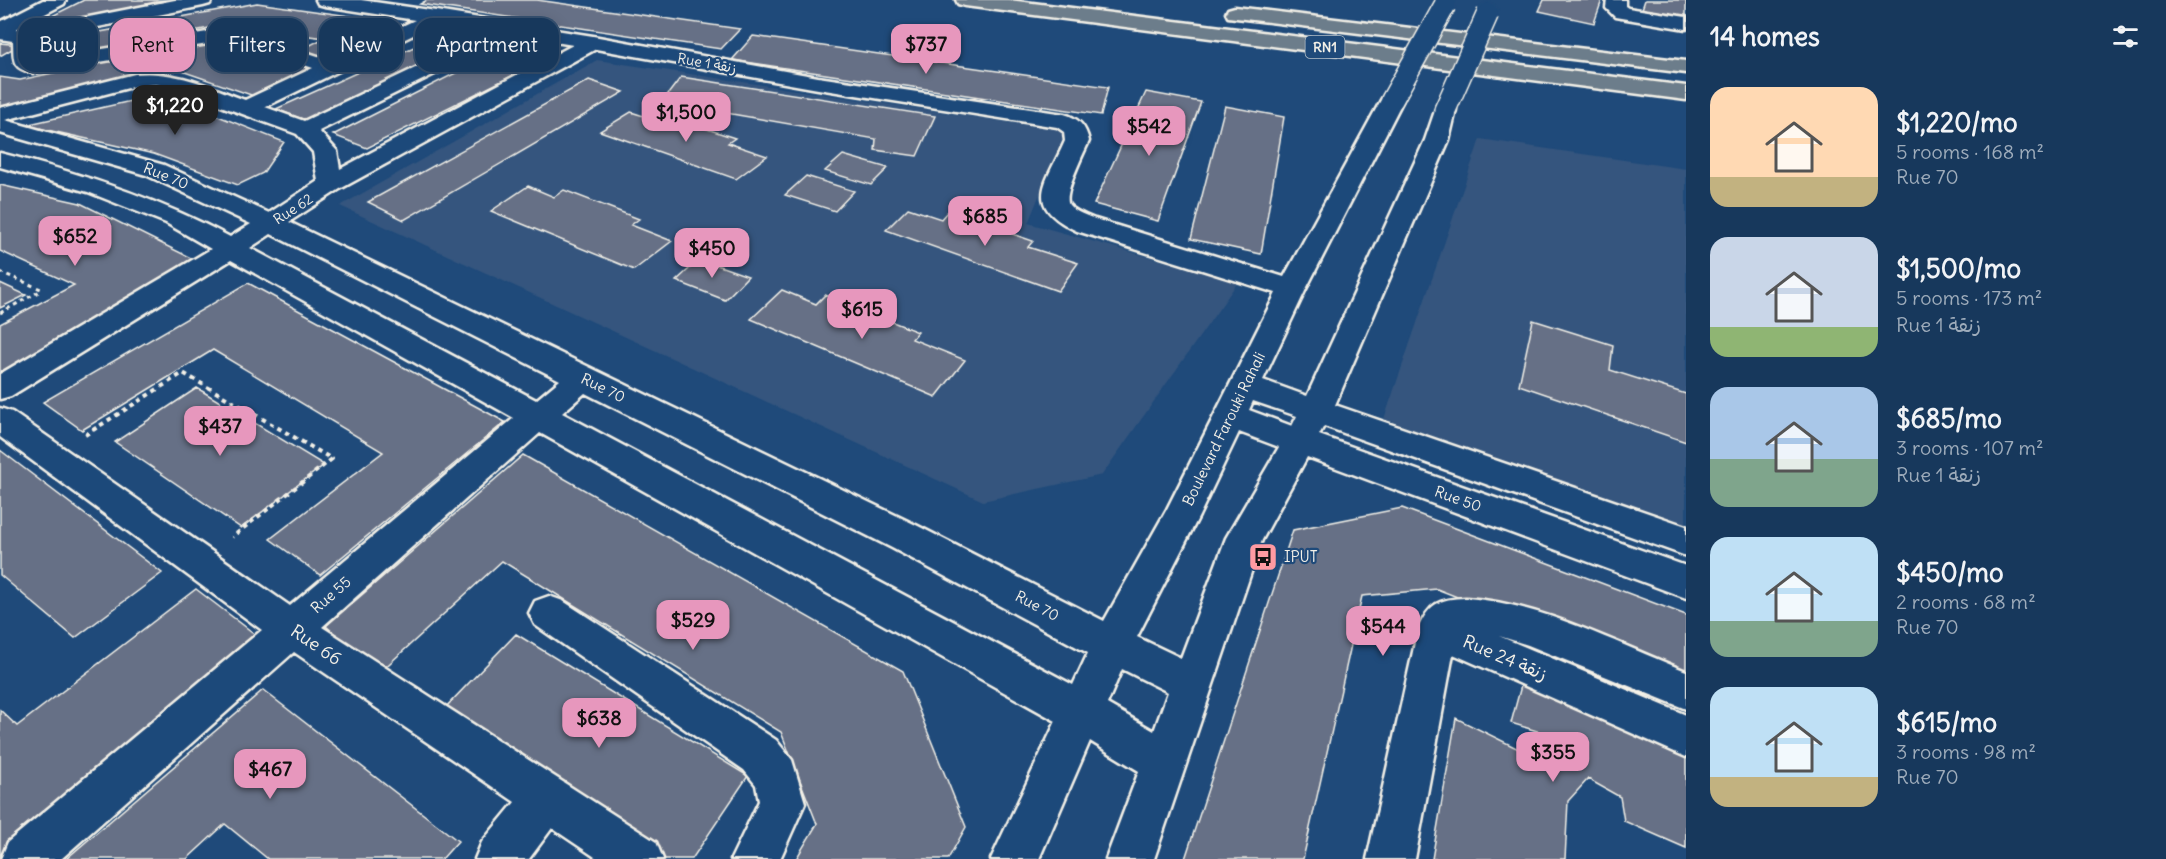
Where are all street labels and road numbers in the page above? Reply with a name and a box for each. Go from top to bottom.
road number: RN1 [1306,36,1344,58]
street label: Rue 1 زنقة [676,49,738,77]
street label: Rue 70 [141,158,192,193]
street label: Rue 62 [270,189,316,228]
street label: Boulevard Farouki Rahali [1178,349,1269,509]
street label: Rue 70 [578,369,629,406]
street label: Rue 50 [1432,481,1484,516]
street label: Rue 55 [307,572,355,617]
street label: Rue 70 [1012,586,1062,625]
street label: Rue 66 [286,619,346,670]
street label: Rue 24 زنقة [1459,629,1551,686]

